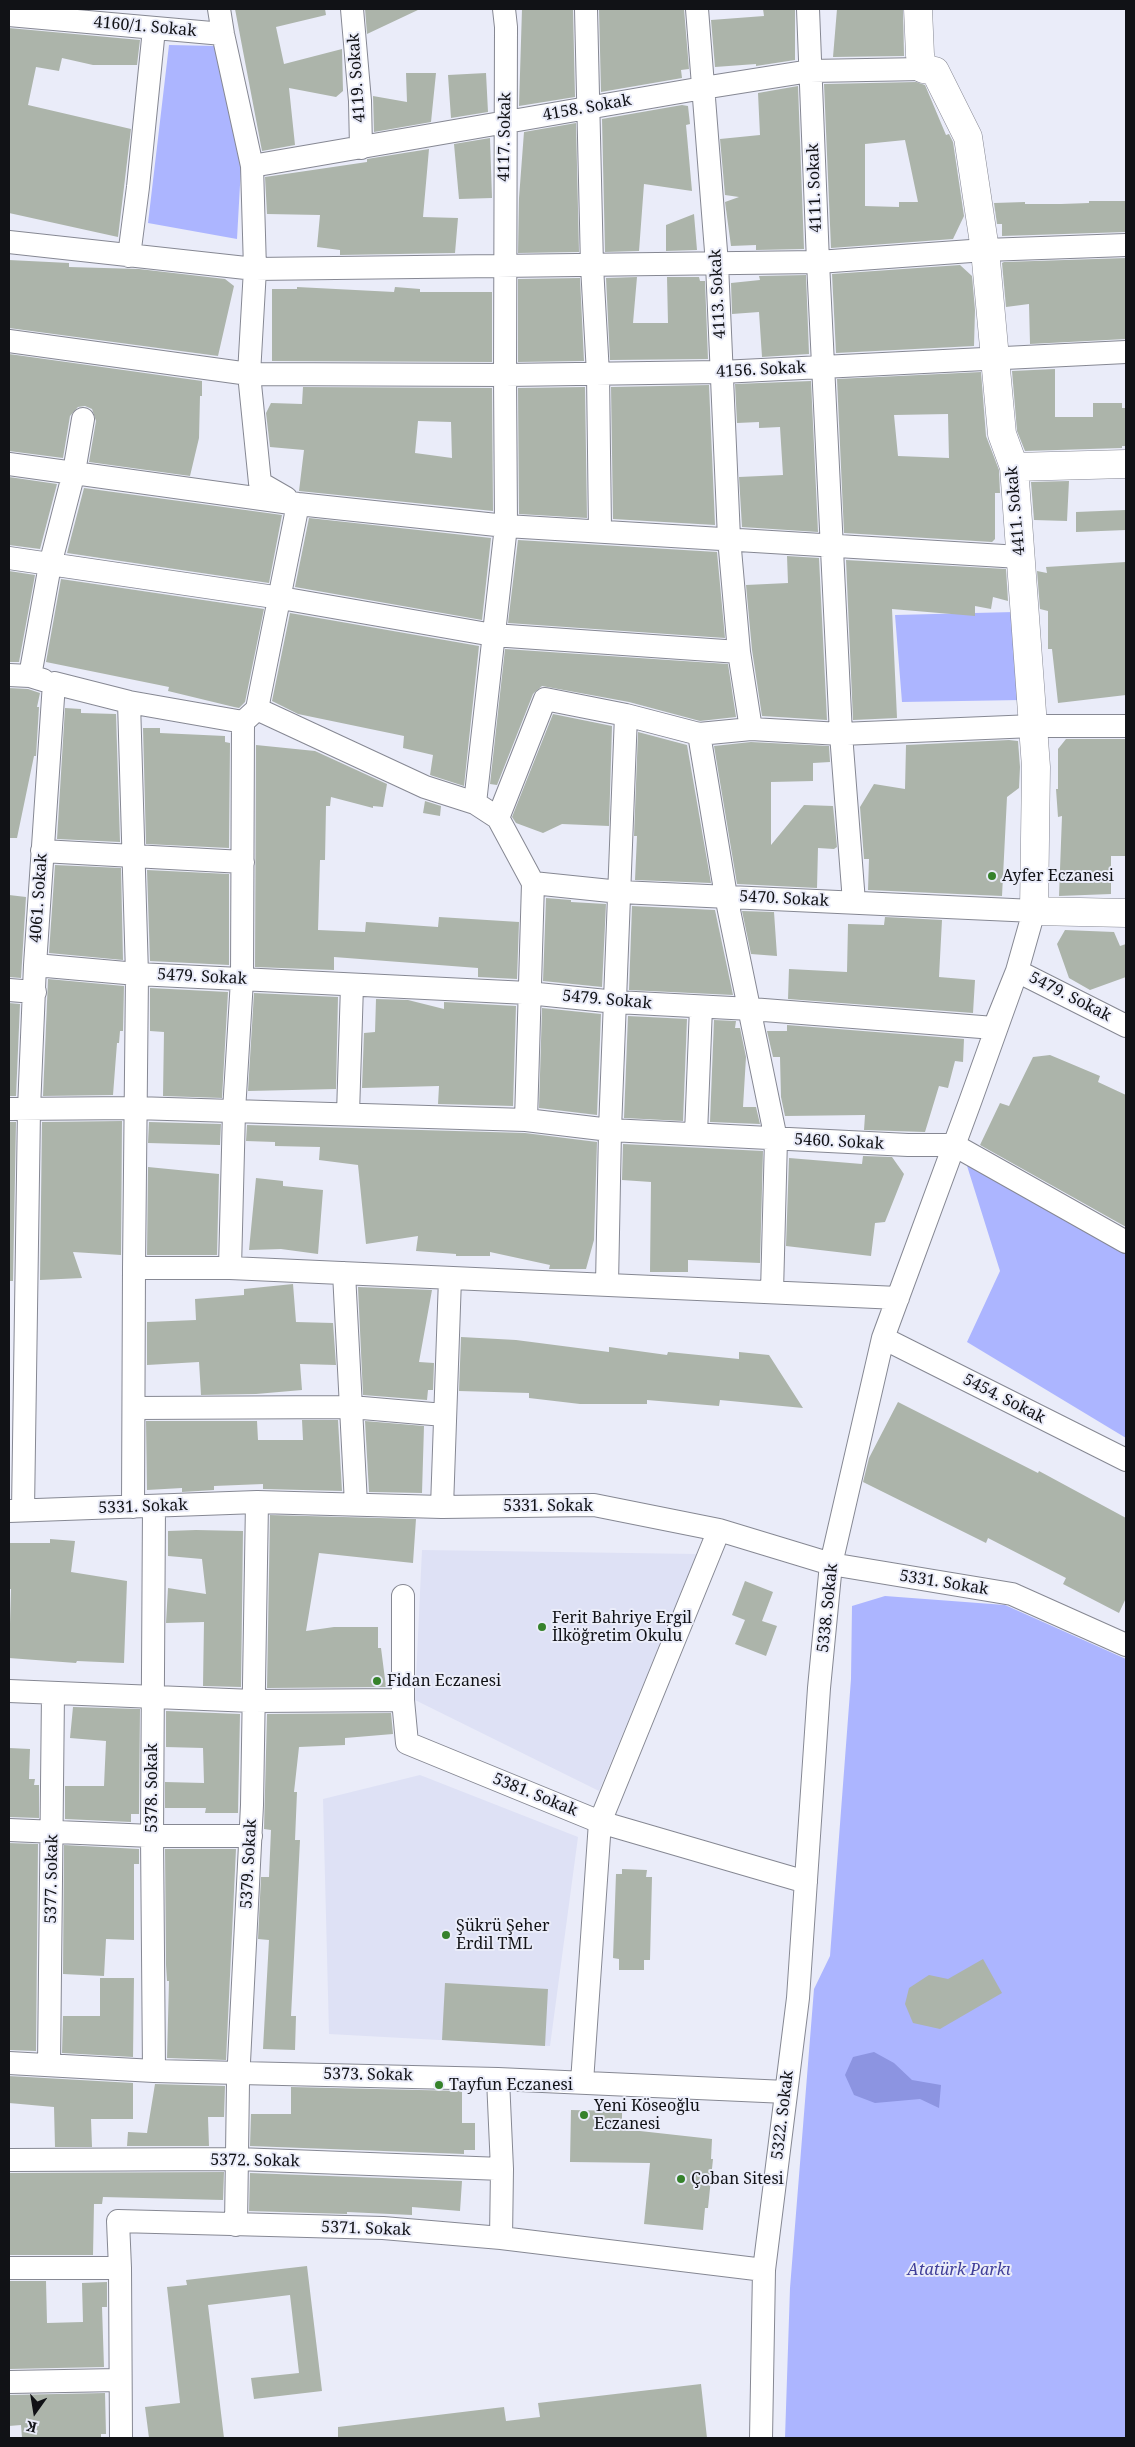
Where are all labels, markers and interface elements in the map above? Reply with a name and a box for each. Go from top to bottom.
street label: 4160/1. Sokak [93,13,197,41]
street label: 4119. Sokak [344,33,370,123]
street label: 4158. Sokak [541,91,633,125]
street label: 4117. Sokak [495,92,515,182]
street label: 4111. Sokak [804,143,826,233]
street label: 4113. Sokak [706,249,730,339]
street label: 4156. Sokak [716,358,806,382]
street label: 4411. Sokak [1003,466,1029,556]
street label: 4061. Sokak [26,853,52,943]
place label: Ayfer Eczanesi [1002,866,1114,886]
marker: Ayfer Eczanesi [986,870,998,882]
street label: 5470. Sokak [739,887,829,911]
street label: 5479. Sokak [157,965,247,989]
street label: 5479. Sokak [1026,968,1114,1026]
street label: 5479. Sokak [562,987,652,1013]
street label: 5460. Sokak [794,1130,884,1154]
street label: 5454. Sokak [960,1370,1048,1428]
street label: 5331. Sokak [98,1496,188,1518]
street label: 5331. Sokak [503,1496,593,1516]
street label: 5338. Sokak [814,1562,842,1654]
street label: 5331. Sokak [898,1567,990,1599]
place label: Ferit Bahriye Ergil İlköğretim Okulu [552,1608,692,1646]
marker: Ferit Bahriye Ergil İlköğretim Okulu [536,1621,548,1633]
place label: Fidan Eczanesi [387,1671,501,1691]
marker: Fidan Eczanesi [371,1675,383,1687]
street label: 5378. Sokak [142,1743,162,1833]
street label: 5381. Sokak [490,1769,580,1821]
street label: 5379. Sokak [237,1819,261,1909]
street label: 5377. Sokak [42,1834,62,1924]
place label: Şükrü Şeher Erdil TML [456,1916,550,1954]
marker: Şükrü Şeher Erdil TML [440,1929,452,1941]
street label: 5373. Sokak [323,2065,413,2085]
street label: 5322. Sokak [768,2069,798,2161]
place label: Tayfun Eczanesi [449,2075,573,2095]
marker: Tayfun Eczanesi [433,2079,445,2091]
place label: Yeni Köseoğlu Eczanesi [594,2096,700,2134]
marker: Yeni Köseoğlu Eczanesi [578,2109,590,2121]
street label: 5372. Sokak [210,2151,300,2171]
place label: Çoban Sitesi [691,2169,784,2189]
marker: Çoban Sitesi [675,2173,687,2185]
street label: 5371. Sokak [321,2218,411,2240]
park label: Atatürk Parkı [907,2260,1011,2280]
north arrow [10,2387,60,2437]
text: K [24,2417,39,2438]

